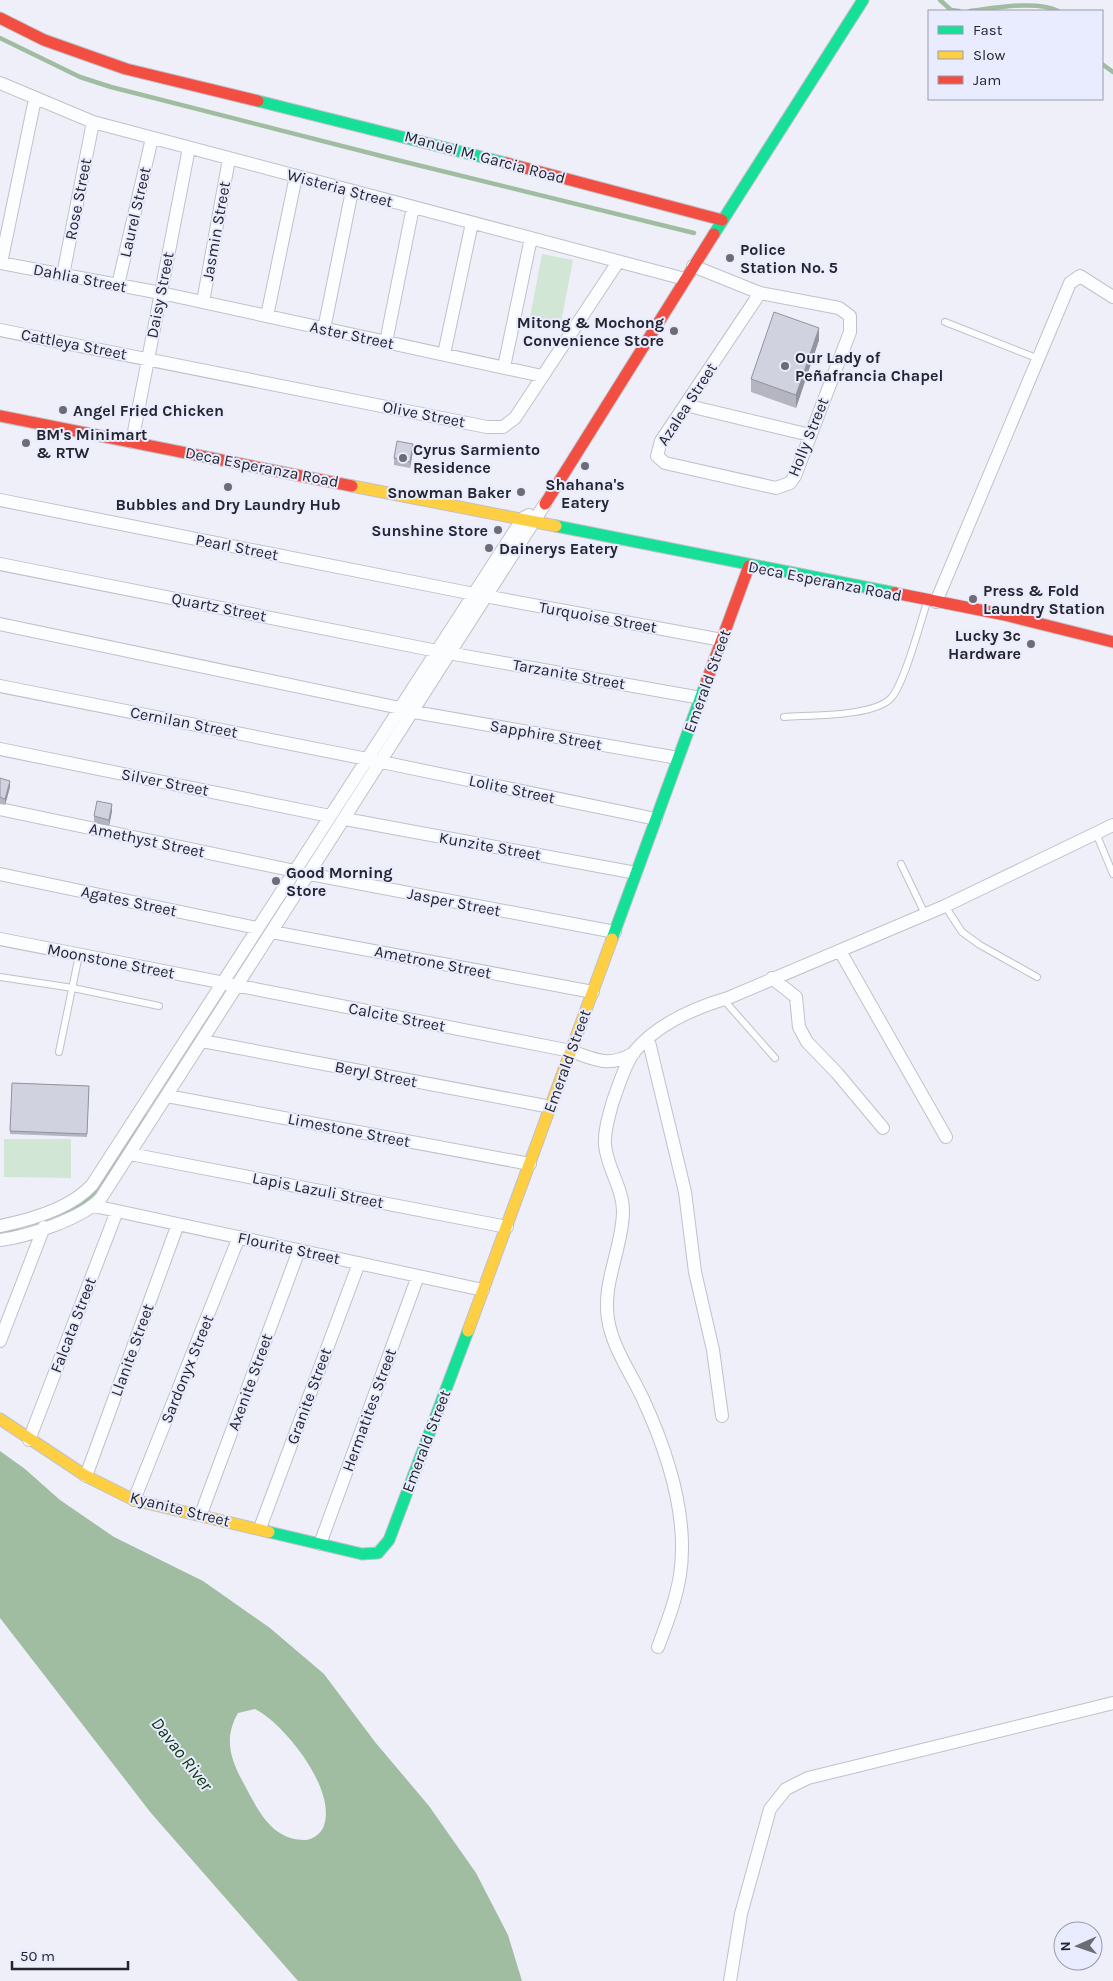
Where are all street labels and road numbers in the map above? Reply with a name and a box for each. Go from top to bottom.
street label: Manuel M. Garcia Road [402,126,568,188]
street label: Rose Street [61,157,95,241]
street label: Laurel Street [115,165,155,259]
street label: Wisteria Street [285,165,395,211]
street label: Jasmin Street [198,180,234,282]
street label: Daisy Street [142,250,178,340]
street label: Dahlia Street [32,260,128,296]
street label: Aster Street [308,317,396,353]
street label: Cattleya Street [20,324,128,364]
street label: Azalea Street [653,359,721,449]
street label: Holly Street [784,395,832,479]
street label: Olive Street [381,397,467,431]
street label: Deca Esperanza Road [184,443,340,491]
street label: Pearl Street [194,530,280,564]
street label: Deca Esperanza Road [747,557,903,605]
street label: Quartz Street [170,589,268,625]
street label: Turquoise Street [538,597,658,637]
street label: Emerald Street [680,627,734,735]
street label: Tarzanite Street [511,655,627,693]
street label: Cernilan Street [129,702,239,742]
street label: Sapphire Street [489,716,603,754]
street label: Silver Street [120,764,210,800]
street label: Lolite Street [467,771,557,807]
street label: Amethyst Street [87,818,207,862]
street label: Kunzite Street [437,828,543,864]
street label: Agates Street [79,882,179,920]
street label: Jasper Street [406,884,502,920]
street label: Moonstone Street [46,939,176,983]
street label: Ametrone Street [373,941,493,983]
street label: Calcite Street [347,998,447,1036]
street label: Emerald Street [540,1007,594,1115]
street label: Beryl Street [333,1057,419,1091]
street label: Limestone Street [286,1109,412,1151]
street label: Lapis Lazuli Street [251,1168,385,1212]
street label: Flourite Street [236,1228,342,1268]
street label: Falcata Street [46,1274,100,1376]
street label: Llanite Street [106,1301,158,1399]
street label: Sardonyx Street [157,1312,217,1426]
street label: Axenite Street [224,1331,276,1433]
street label: Granite Street [283,1345,335,1447]
street label: Hermatites Street [338,1346,400,1474]
street label: Emerald Street [398,1387,454,1495]
street label: Kyanite Street [128,1487,232,1531]

